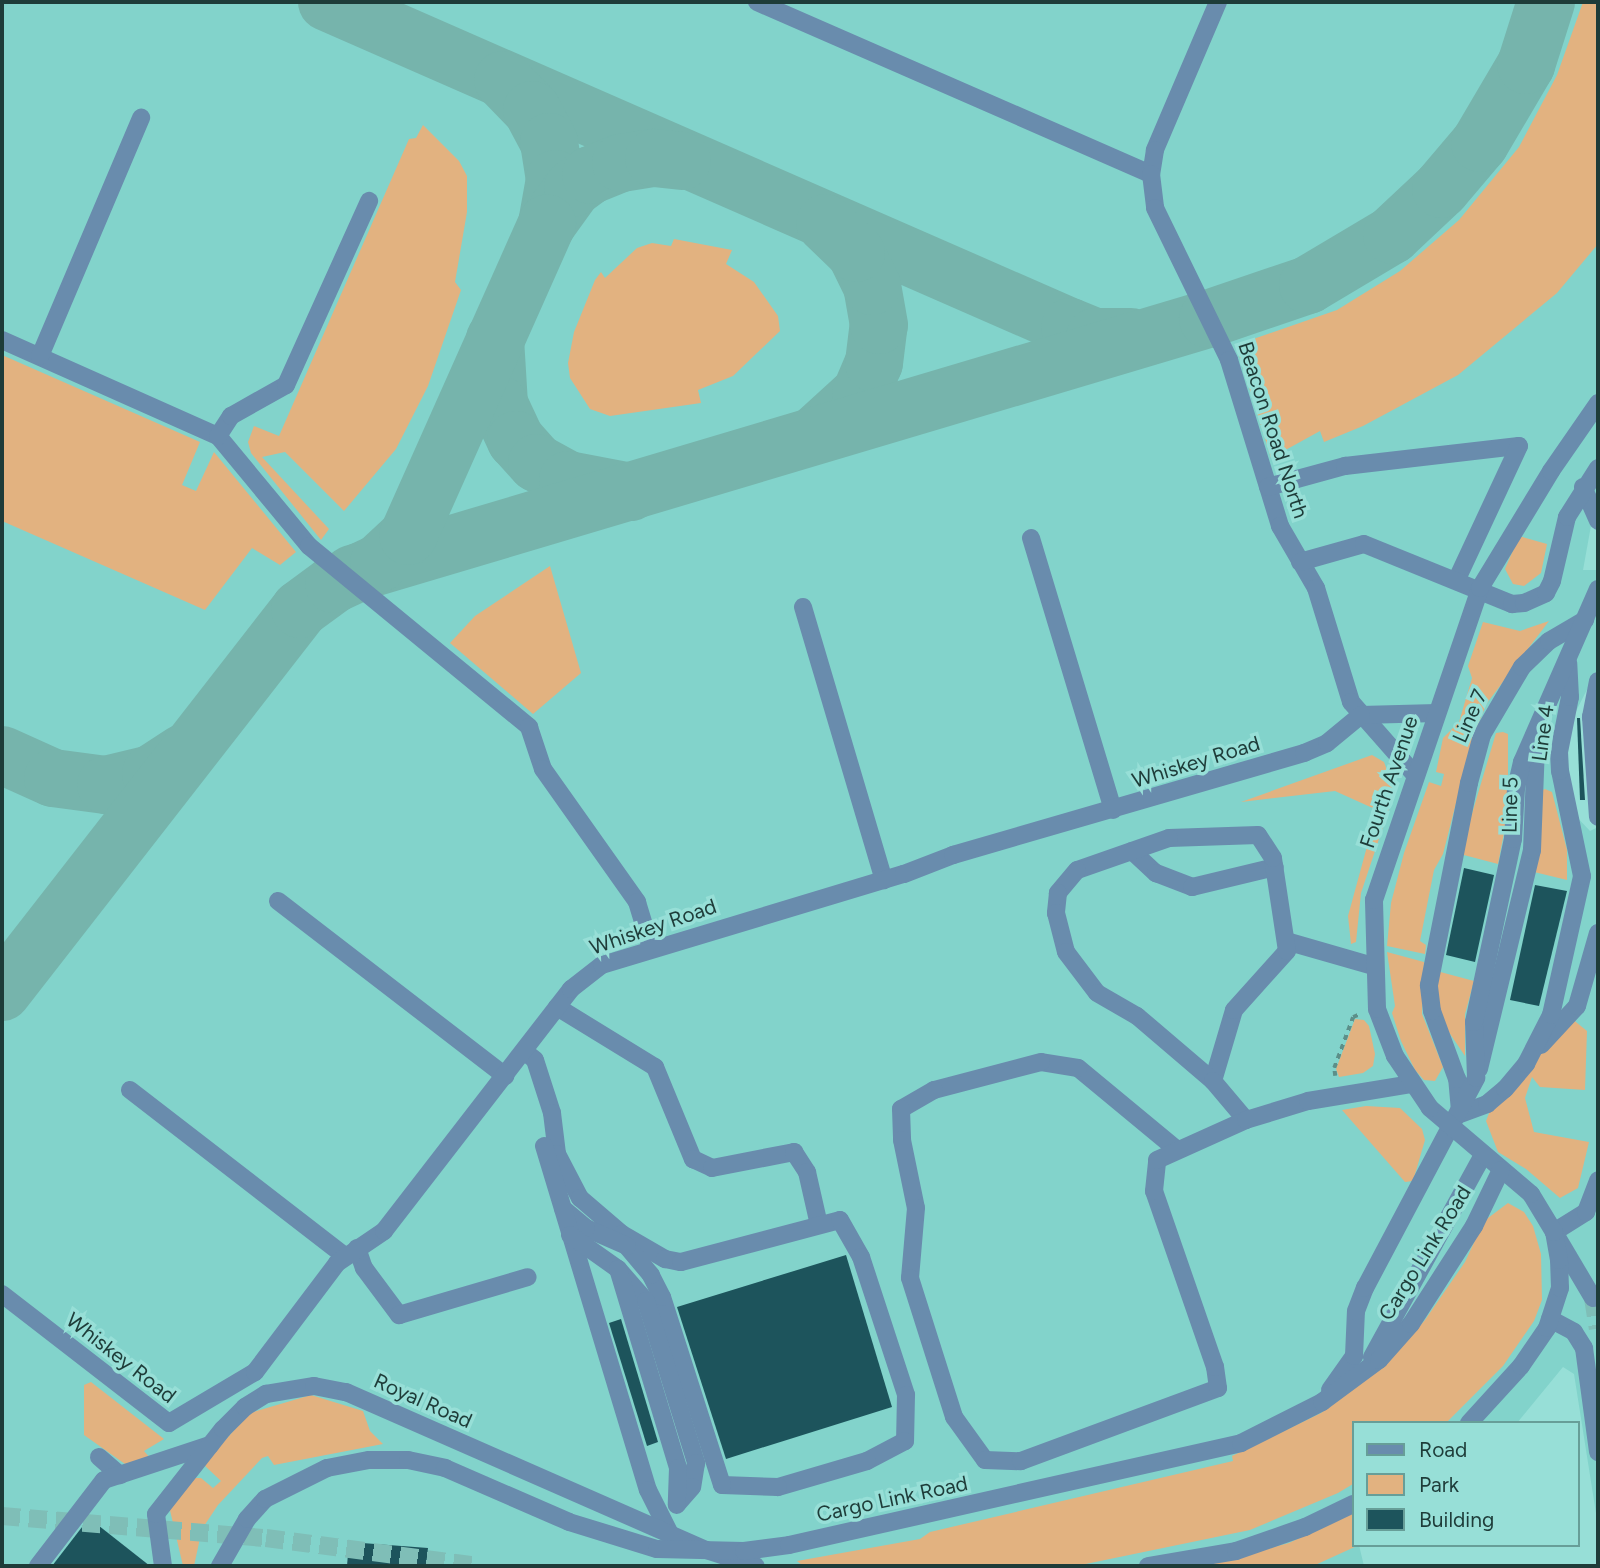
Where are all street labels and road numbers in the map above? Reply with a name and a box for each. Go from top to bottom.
street label: Beacon Road North [1233,339,1313,521]
street label: Line 7 [1447,686,1493,746]
street label: Line 4 [1527,703,1559,763]
street label: Fourth Avenue [1355,713,1423,851]
street label: Whiskey Road [1129,731,1263,793]
street label: Line 5 [1497,777,1523,833]
street label: Whiskey Road [586,894,720,960]
street label: Cargo Link Road [1374,1181,1476,1325]
street label: Whiskey Road [61,1307,181,1409]
street label: Royal Road [370,1368,476,1434]
street label: Cargo Link Road [814,1471,970,1527]

